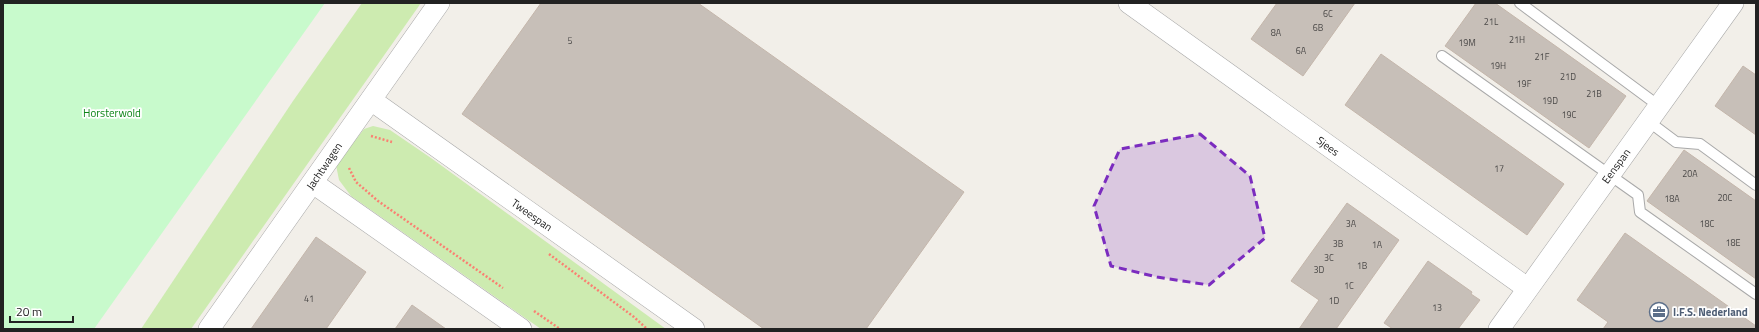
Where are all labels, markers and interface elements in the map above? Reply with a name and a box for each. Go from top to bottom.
house number: 6C [1323,7,1333,20]
house number: 21L [1484,15,1499,28]
house number: 6B [1313,21,1324,34]
house number: 8A [1271,26,1282,39]
house number: 21H [1509,33,1525,46]
house number: 5 [567,34,573,47]
house number: 19M [1458,36,1476,49]
house number: 6A [1296,44,1307,57]
house number: 21F [1535,50,1550,63]
house number: 19H [1490,59,1506,72]
house number: 21D [1560,70,1576,83]
house number: 19F [1517,77,1532,90]
house number: 21B [1586,87,1602,100]
house number: 19D [1542,94,1558,107]
park label: Horsterwold [83,105,141,121]
house number: 19C [1562,108,1577,121]
street label: Sjees [1313,132,1343,160]
street label: Jachtwagen [302,139,346,193]
street label: Eenspan [1598,145,1634,187]
house number: 17 [1494,162,1504,175]
house number: 20A [1682,167,1698,180]
house number: 20C [1718,191,1733,204]
house number: 18A [1664,192,1680,205]
street label: Tweespan [508,195,556,235]
house number: 3A [1346,217,1357,230]
house number: 18C [1700,217,1715,230]
house number: 18E [1725,236,1741,249]
house number: 3B [1333,237,1344,250]
house number: 1A [1372,238,1383,251]
house number: 3C [1324,251,1334,264]
house number: 1B [1357,259,1368,272]
house number: 3D [1314,263,1325,276]
house number: 1C [1344,279,1354,292]
house number: 41 [304,292,314,305]
house number: 1D [1329,294,1340,307]
scale bar [10,298,73,324]
house number: 13 [1432,301,1442,314]
office icon: I.F.S. Nederland [1648,301,1670,323]
text: 20 m [16,302,42,321]
place label: I.F.S. Nederland [1673,304,1748,320]

